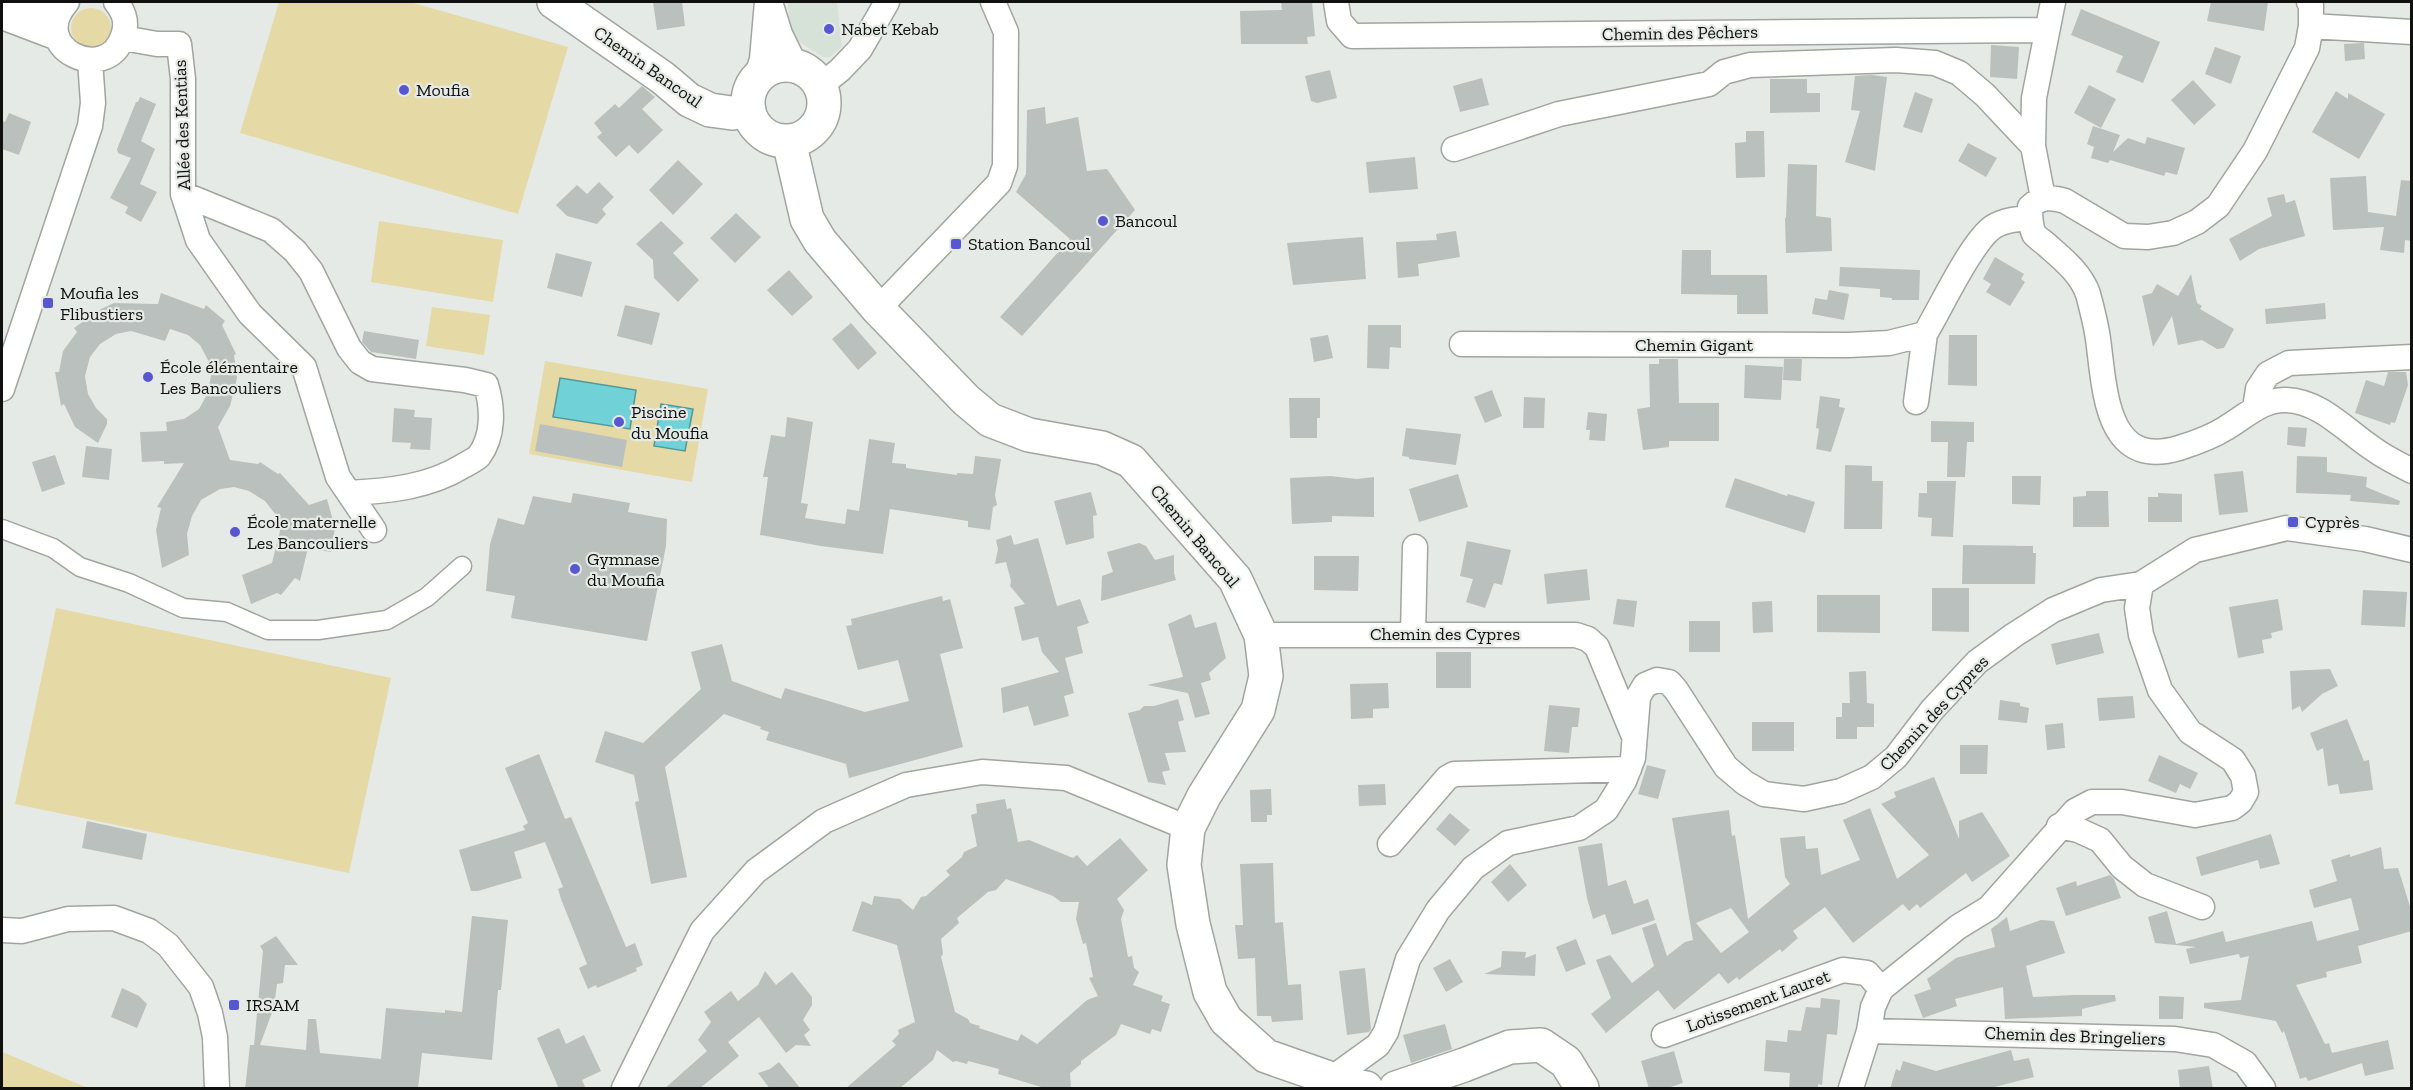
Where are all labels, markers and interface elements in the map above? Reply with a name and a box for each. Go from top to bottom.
place label: Nabet Kebab [841,18,939,40]
street label: Chemin Bancoul [589,21,707,113]
street label: Chemin des Pêchers [1602,21,1758,45]
marker: Nabet Kebab [822,22,836,36]
street label: Allée des Kentias [169,59,195,191]
place label: Moufia [416,79,470,101]
marker: Moufia [397,83,411,97]
place label: Bancoul [1115,210,1178,232]
marker: Bancoul [1096,214,1110,228]
place label: Station Bancoul [968,233,1091,255]
marker: Station Bancoul [949,237,963,251]
place label: Moufia les Flibustiers [60,282,143,325]
marker: Moufia les Flibustiers [41,296,55,310]
street label: Chemin Gigant [1635,334,1753,356]
place label: École élémentaire Les Bancouliers [160,356,298,399]
marker: École élémentaire Les Bancouliers [141,370,155,384]
place label: Piscine du Moufia [631,401,709,444]
marker: Piscine du Moufia [612,415,626,429]
street label: Chemin Bancoul [1146,480,1245,592]
place label: École maternelle Les Bancouliers [247,511,376,554]
place label: Cyprès [2305,511,2360,533]
marker: Cyprès [2286,515,2300,529]
marker: École maternelle Les Bancouliers [228,525,242,539]
place label: Gymnase du Moufia [587,548,665,591]
marker: Gymnase du Moufia [568,562,582,576]
street label: Chemin des Cypres [1370,623,1520,645]
street label: Chemin des Cypres [1875,651,1993,775]
street label: Lotissement Lauret [1683,965,1833,1037]
place label: IRSAM [246,994,300,1016]
marker: IRSAM [227,998,241,1012]
street label: Chemin des Bringeliers [1984,1022,2166,1050]

